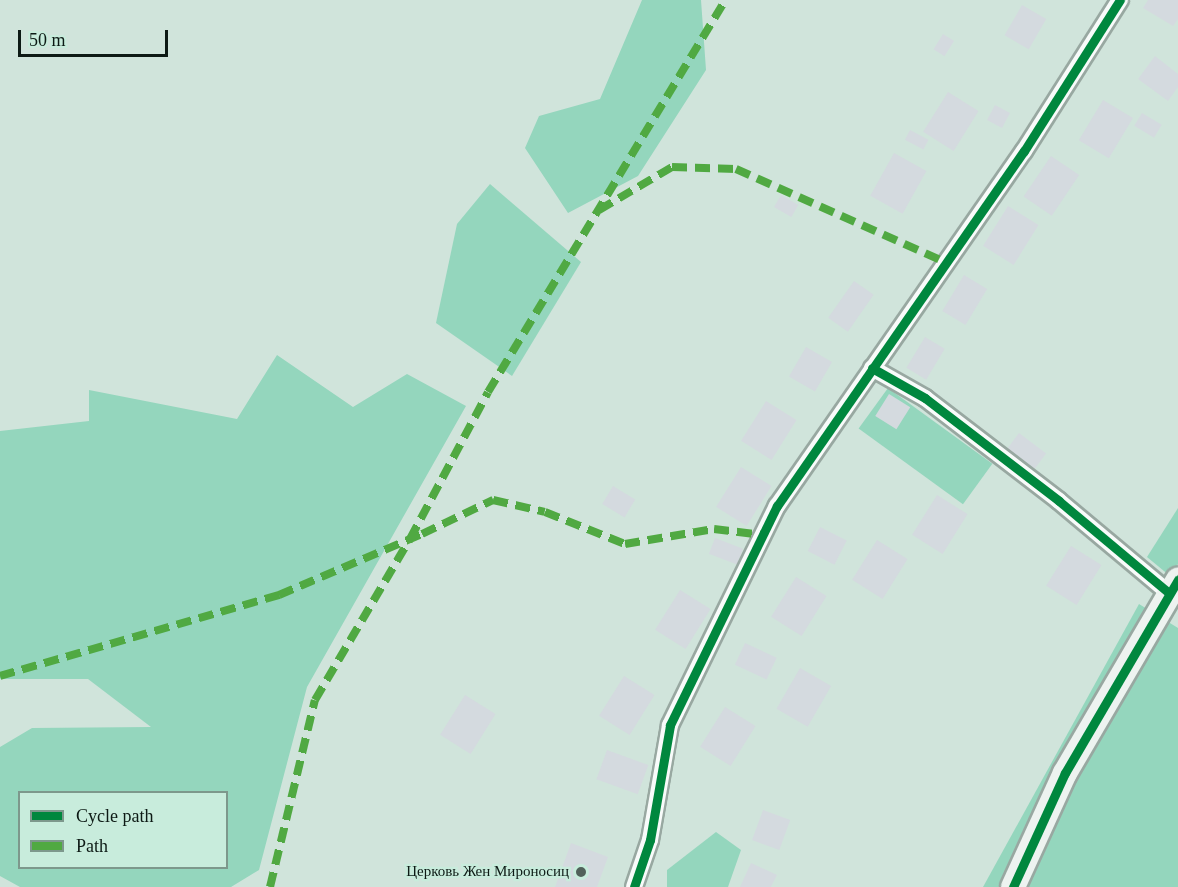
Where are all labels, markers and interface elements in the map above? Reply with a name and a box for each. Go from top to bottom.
scale bar [21,18,171,56]
text: 50 m [29,30,66,50]
legend [18,791,228,869]
text: Cycle path [76,806,153,826]
text: Path [76,836,108,856]
place label: Церковь Жен Мироносиц [406,863,569,881]
marker: Церковь Жен Мироносиц [574,865,588,879]

